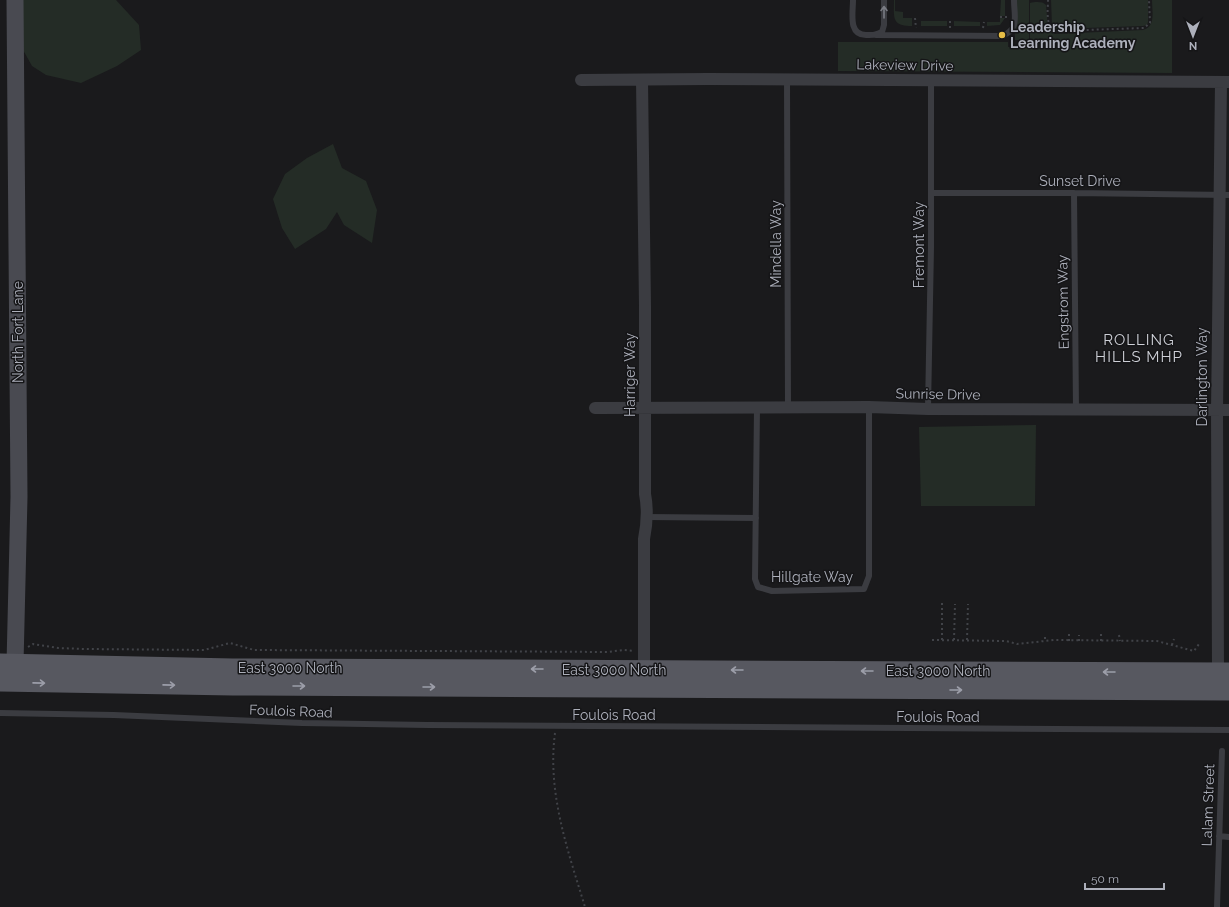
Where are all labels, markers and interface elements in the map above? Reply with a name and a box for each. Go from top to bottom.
one-way arrow [880,6,888,19]
north arrow [1173,16,1213,56]
place label: Leadership Learning Academy [1010,19,1136,51]
marker: Leadership Learning Academy [997,30,1007,40]
text: N [1189,39,1197,52]
street label: Lakeview Drive [856,56,954,74]
street label: Sunset Drive [1039,173,1121,189]
street label: Mindella Way [768,200,784,288]
street label: Fremont Way [911,201,927,288]
street label: Engstrom Way [1054,254,1072,349]
street label: North Fort Lane [10,281,26,383]
street label: Darlington Way [1194,327,1210,427]
district label: ROLLING HILLS MHP [1095,331,1183,366]
street label: Harriger Way [622,332,638,417]
street label: Sunrise Drive [895,385,981,403]
street label: Hillgate Way [771,569,853,585]
street label: East 3000 North [238,660,342,676]
street label: East 3000 North [562,662,666,678]
street label: East 3000 North [886,663,990,679]
one-way arrow [531,665,544,673]
one-way arrow [731,666,744,674]
one-way arrow [861,667,874,675]
one-way arrow [1103,668,1116,676]
one-way arrow [32,680,45,687]
one-way arrow [162,681,175,689]
one-way arrow [292,682,305,690]
one-way arrow [422,683,435,691]
one-way arrow [949,686,962,694]
street label: Foulois Road [249,702,333,720]
street label: Foulois Road [572,707,656,723]
street label: Foulois Road [896,709,980,725]
street label: Lalam Street [1199,763,1217,846]
scale bar [1085,865,1164,891]
text: 50 m [1091,872,1119,886]

